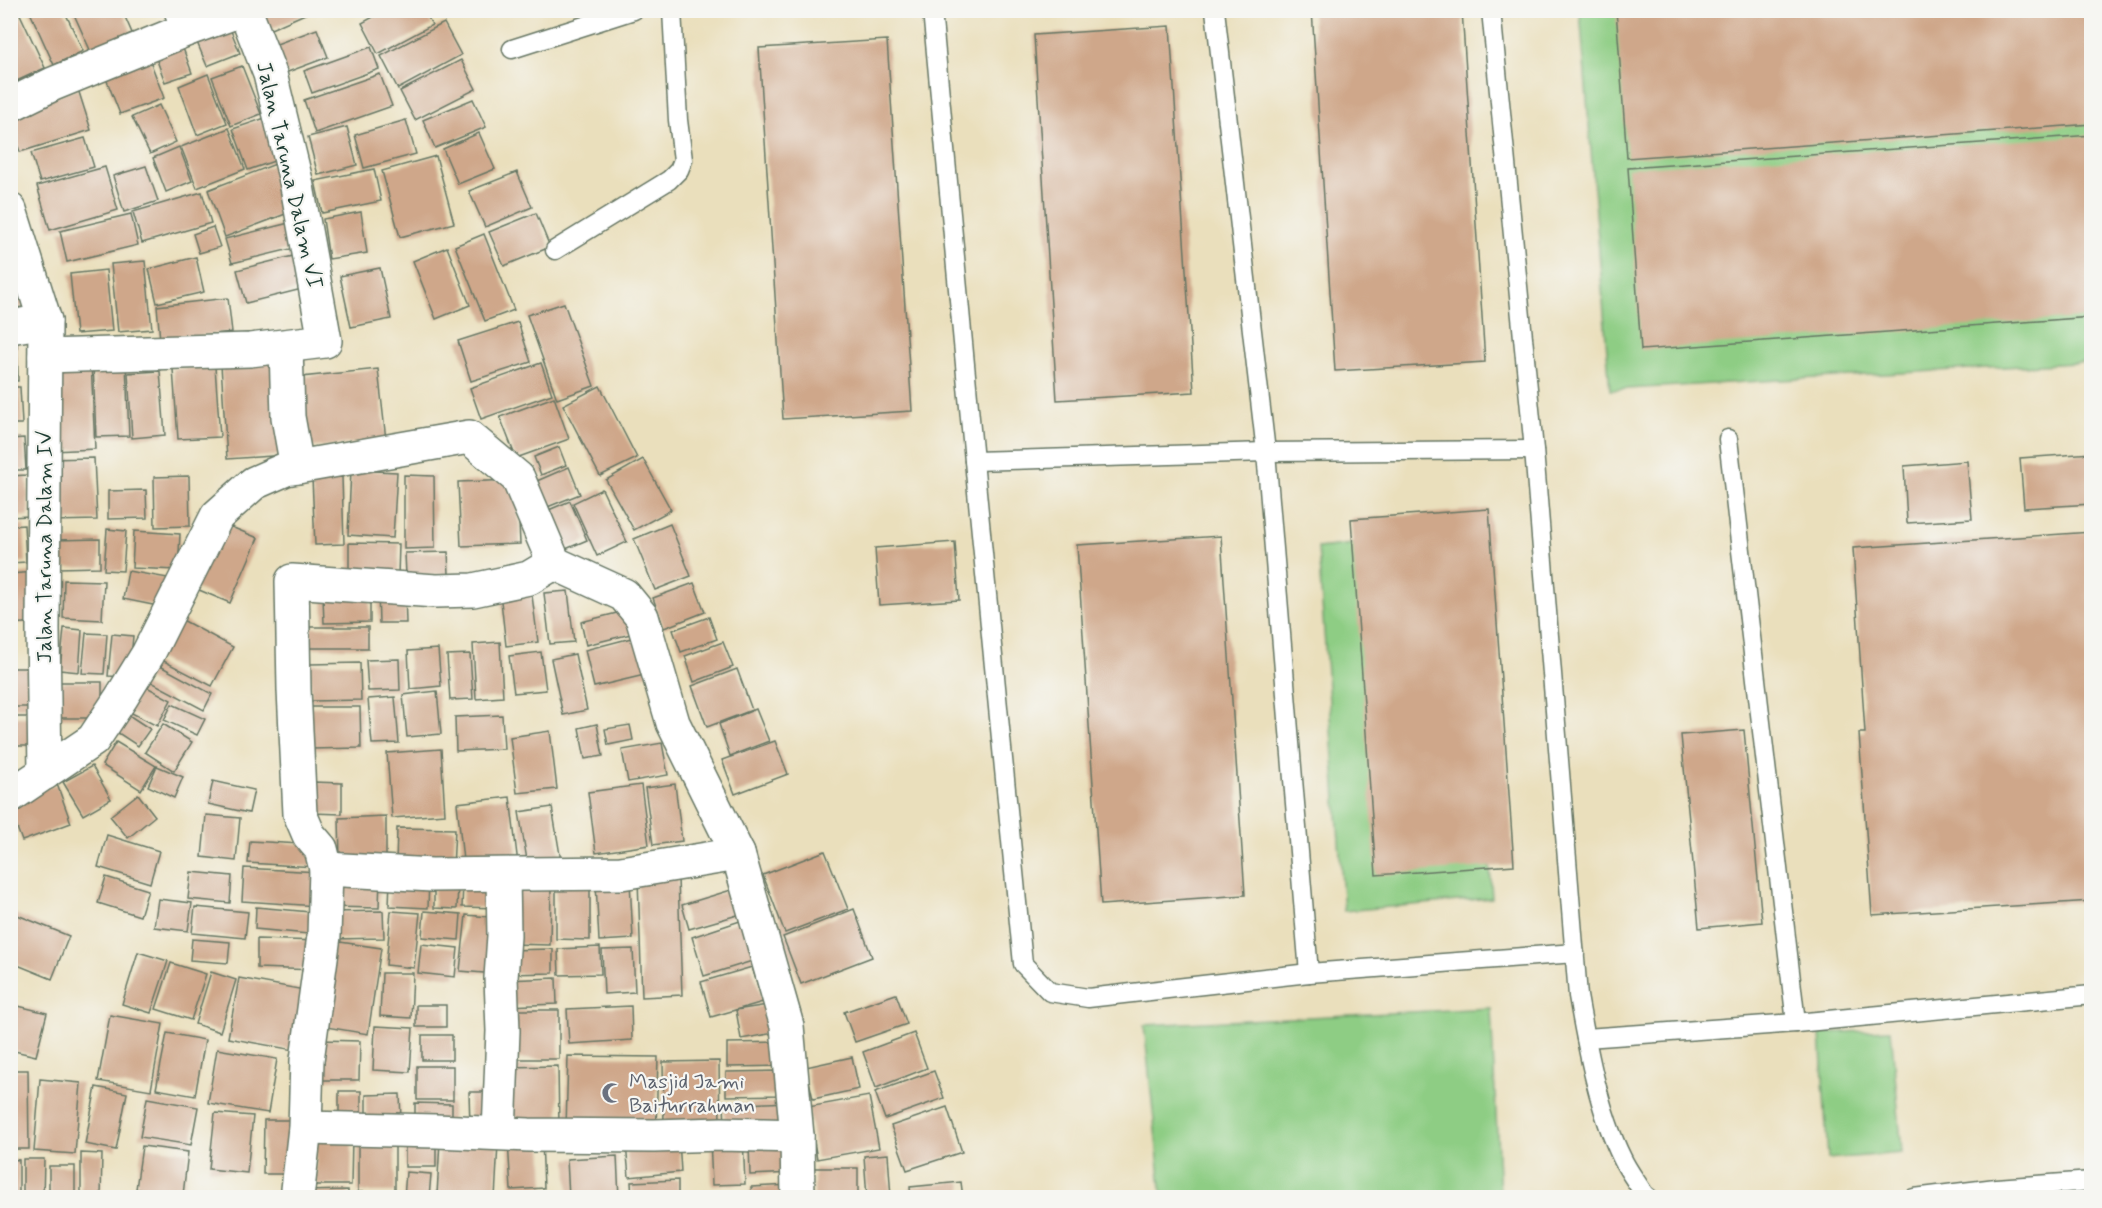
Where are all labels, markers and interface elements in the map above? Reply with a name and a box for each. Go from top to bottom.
street label: Jalan Taruna Dalam VI [249,59,329,292]
street label: Jalan Taruna Dalam IV [31,430,59,663]
place label: Masjid Jami Baiturrahman [629,1068,755,1120]
mosque icon: Masjid Jami Baiturrahman [600,1081,624,1105]

